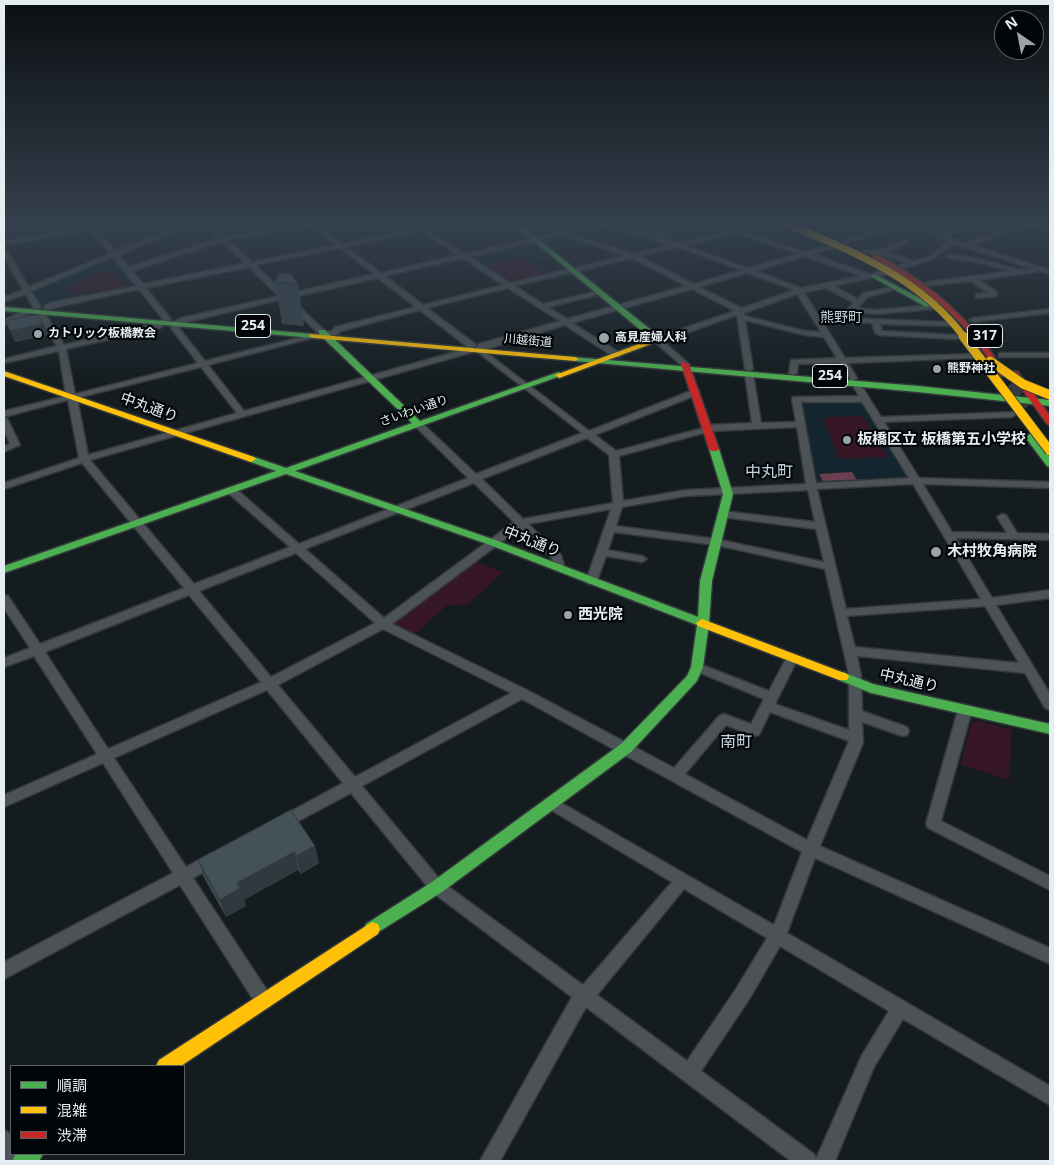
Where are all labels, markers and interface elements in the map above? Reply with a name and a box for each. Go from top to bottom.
north arrow [994,10,1044,60]
text: N [1001,12,1021,34]
district label: 熊野町 [820,310,862,326]
road number: 254 [236,314,270,338]
road number: 317 [968,324,1002,348]
place label: カトリック板橋教会 [48,327,156,341]
marker: カトリック板橋教会 [32,328,44,340]
marker: 高見産婦人科 [597,331,611,345]
place label: 高見産婦人科 [615,331,687,345]
street label: 川越街道 [503,332,553,350]
place label: 熊野神社 [947,362,995,376]
marker: 熊野神社 [931,363,943,375]
road number: 254 [812,364,848,388]
street label: 中丸通り [118,389,180,427]
street label: さいわい通り [378,392,450,430]
place label: 板橋区立 板橋第五小学校 [857,431,1026,449]
marker: 板橋区立 板橋第五小学校 [841,434,853,446]
district label: 中丸町 [745,462,793,482]
street label: 中丸通り [501,523,563,561]
place label: 木村牧角病院 [947,543,1037,561]
marker: 木村牧角病院 [929,545,943,559]
place label: 西光院 [578,606,623,624]
marker: 西光院 [562,609,574,621]
street label: 中丸通り [878,665,940,697]
district label: 南町 [720,732,752,752]
legend [10,1065,185,1155]
text: 順調 [57,1075,87,1095]
text: 混雑 [57,1100,87,1120]
text: 渋滞 [57,1125,87,1145]

